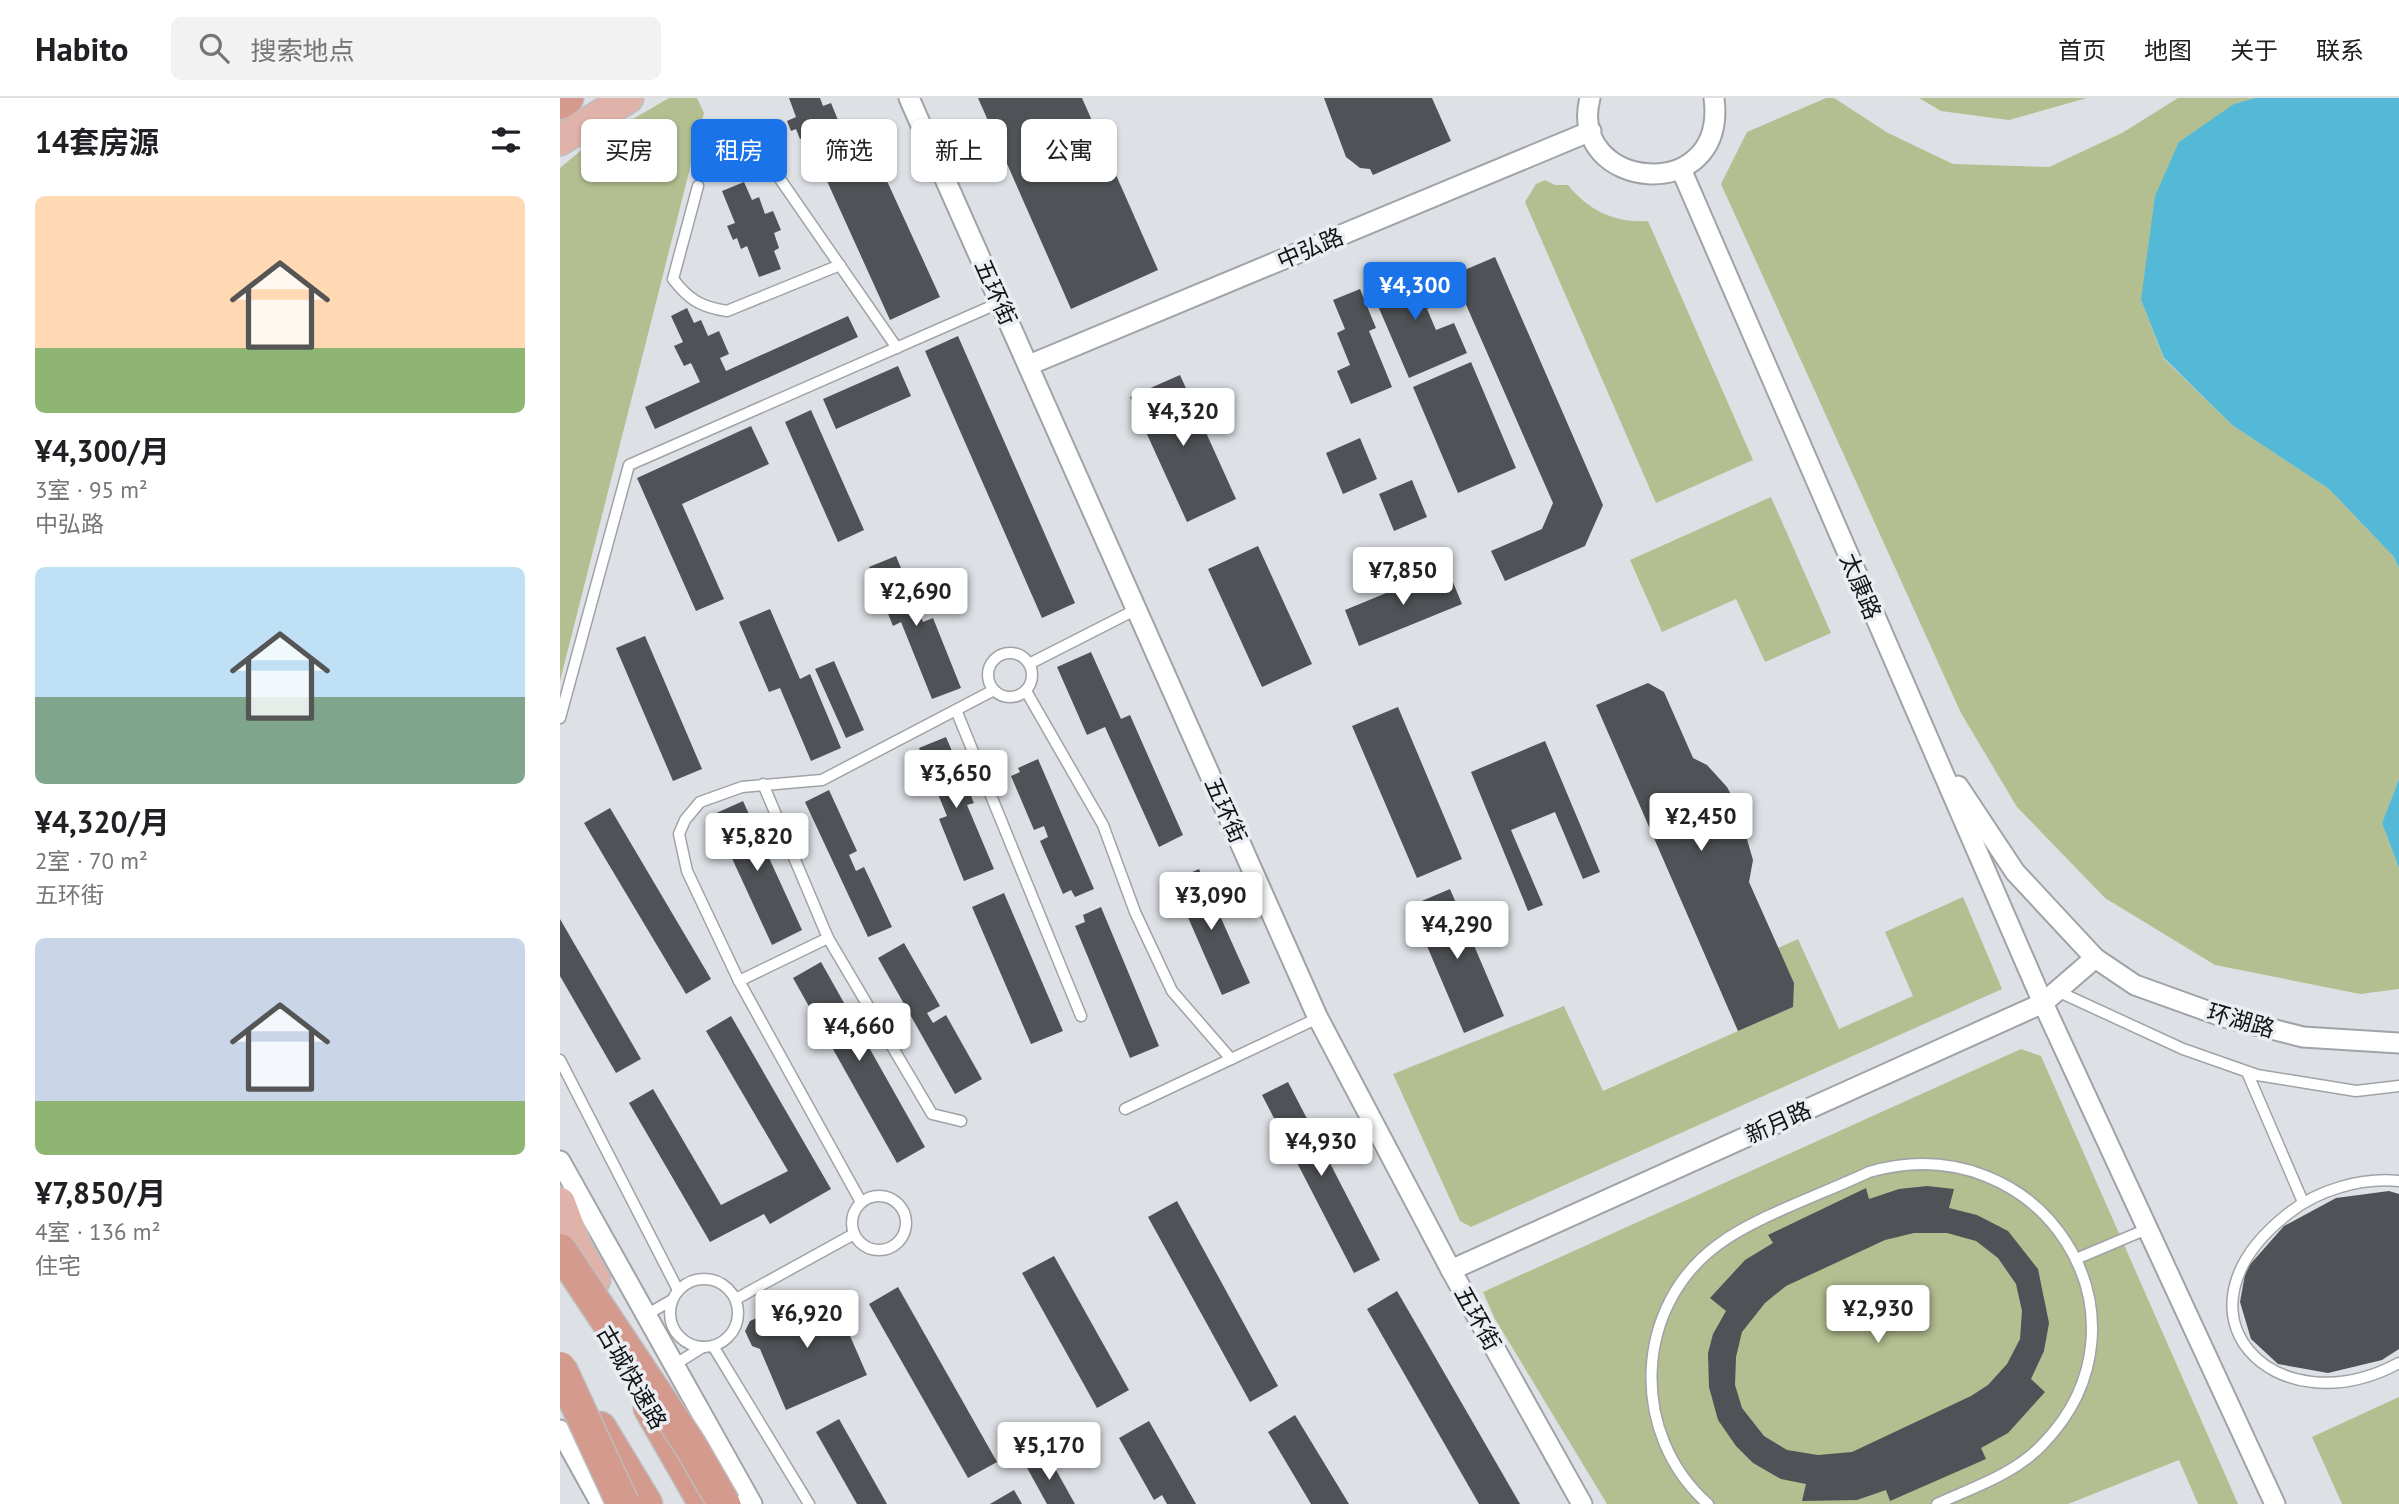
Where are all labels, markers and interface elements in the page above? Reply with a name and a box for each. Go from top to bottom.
search box [171,17,661,80]
text: Habito [35,27,129,70]
icon: search [195,29,233,67]
text: 搜索地点 [251,34,355,67]
text: 首页 [2058,35,2106,66]
text: 地图 [2144,35,2192,66]
text: 关于 [2230,35,2278,66]
text: 联系 [2316,35,2364,66]
chip: 买房 [581,119,677,182]
chip: 租房 [691,119,787,182]
chip: 筛选 [801,119,897,182]
chip: 新上 [911,119,1007,182]
chip: 公寓 [1021,119,1117,182]
icon: filters [487,121,525,159]
text: 14套房源 [35,122,159,161]
street label: 中弘路 [1273,221,1347,275]
icon: home [217,242,343,368]
street label: 五环街 [969,255,1023,329]
pin: ¥4,300 [1358,262,1472,322]
text: ¥4,300 [1379,270,1451,299]
pin: ¥4,320 [1126,388,1240,448]
text: ¥4,320 [1147,396,1219,425]
text: ¥4,300/月 [35,431,170,470]
text: 3室 · 95 m² [35,475,148,504]
text: 中弘路 [35,509,104,538]
pin: ¥7,850 [1346,547,1460,607]
street label: 太康路 [1834,549,1888,623]
text: ¥7,850 [1369,555,1437,584]
pin: ¥2,690 [859,568,973,628]
text: ¥2,690 [880,576,952,605]
icon: home [217,613,343,739]
pin: ¥3,650 [899,750,1013,810]
text: ¥3,650 [920,758,992,787]
street label: 五环街 [1199,773,1253,847]
pin: ¥2,450 [1644,794,1758,853]
text: ¥2,450 [1665,801,1737,830]
text: ¥4,320/月 [35,802,170,841]
pin: ¥5,820 [700,814,814,873]
text: ¥5,820 [721,821,793,850]
text: 2室 · 70 m² [35,846,148,875]
pin: ¥3,090 [1154,872,1268,932]
text: 五环街 [35,880,104,909]
text: ¥3,090 [1175,880,1247,909]
pin: ¥4,290 [1400,902,1514,961]
text: ¥4,290 [1421,909,1493,938]
icon: home [217,984,343,1110]
street label: 环湖路 [2204,997,2278,1043]
pin: ¥4,660 [802,1004,916,1063]
text: ¥4,660 [823,1011,895,1040]
street label: 新月路 [1741,1095,1815,1149]
pin: ¥4,930 [1264,1118,1378,1178]
text: ¥4,930 [1285,1126,1357,1155]
text: ¥7,850/月 [35,1173,166,1212]
text: 4室 · 136 m² [35,1217,160,1246]
text: 住宅 [35,1251,81,1280]
street label: 五环街 [1449,1281,1507,1355]
pin: ¥2,930 [1821,1286,1935,1345]
pin: ¥6,920 [750,1290,864,1350]
text: ¥2,930 [1842,1293,1914,1322]
text: ¥6,920 [771,1298,843,1327]
street label: 古城快速路 [591,1320,673,1434]
pin: ¥5,170 [992,1422,1106,1482]
text: ¥5,170 [1013,1430,1085,1459]

